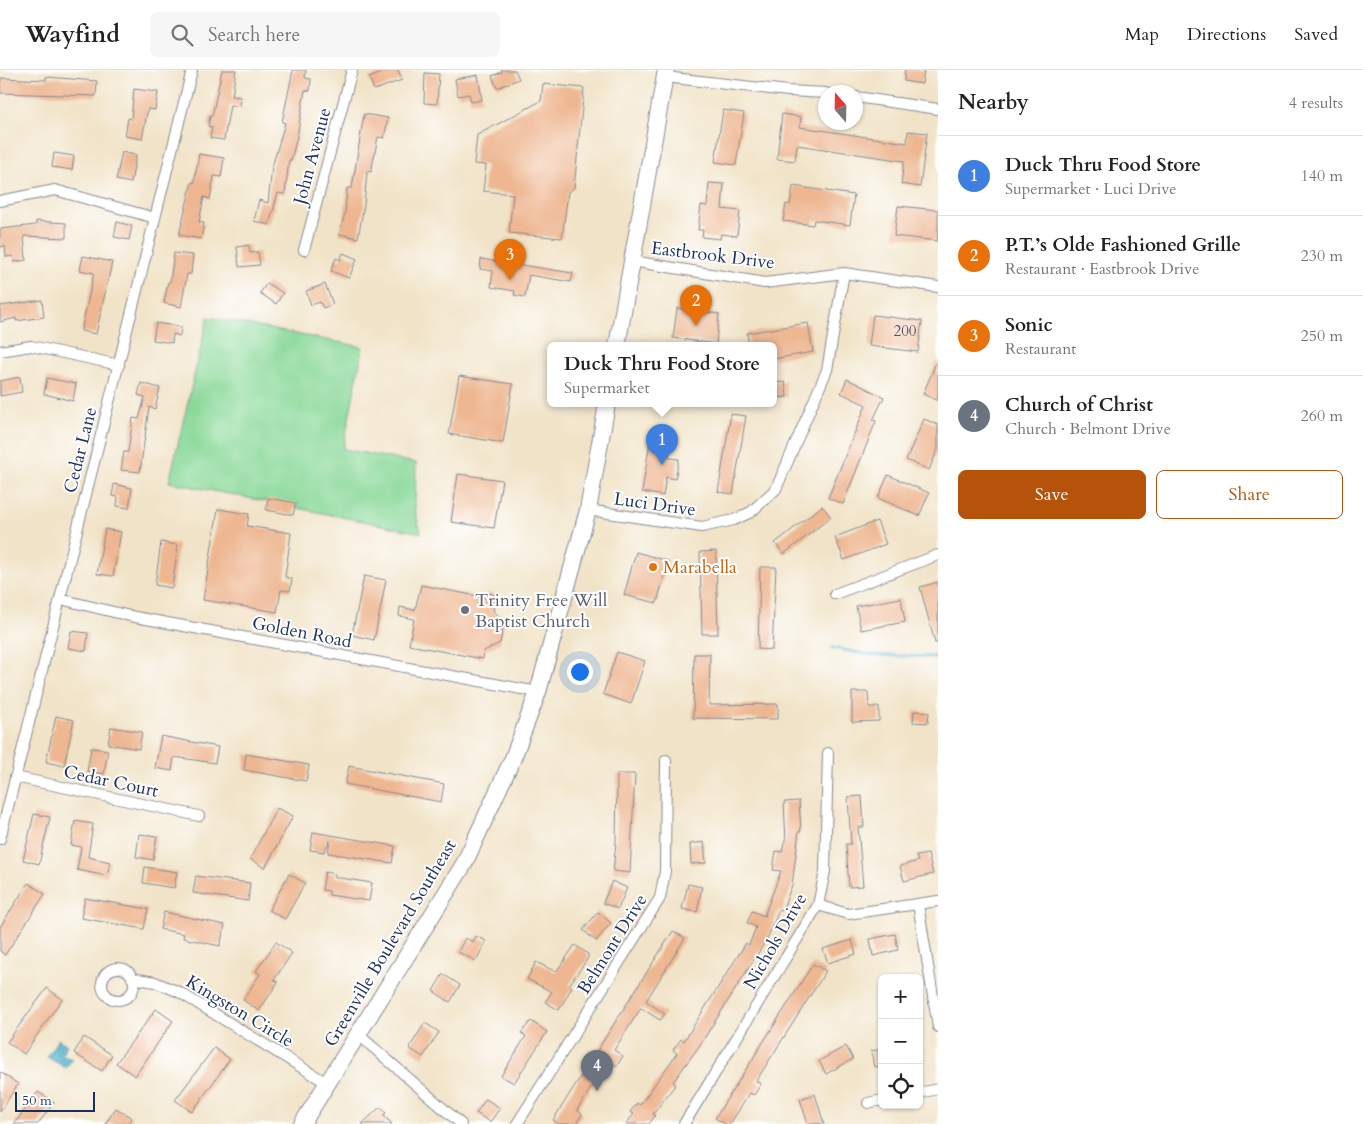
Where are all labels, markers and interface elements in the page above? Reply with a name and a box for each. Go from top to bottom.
search box [150,12,500,57]
text: Wayfind [25,18,120,51]
icon: search [168,21,196,49]
text: Search here [208,22,300,48]
text: Map [1125,22,1159,47]
text: Directions [1187,22,1266,47]
text: Saved [1294,22,1338,47]
north arrow [818,85,863,130]
text: Nearby [958,88,1029,117]
text: 4 results [1289,92,1343,114]
street label: John Avenue [287,105,337,210]
text: Duck Thru Food Store [1005,152,1201,178]
text: 1 [970,165,978,187]
text: 140 m [1301,165,1343,187]
text: Supermarket · Luci Drive [1005,178,1176,200]
text: P.T.’s Olde Fashioned Grille [1005,232,1241,258]
street label: Eastbrook Drive [650,236,776,275]
pin: 3 [494,239,526,280]
text: 2 [970,245,978,267]
text: 230 m [1301,245,1343,267]
text: Restaurant · Eastbrook Drive [1005,258,1199,280]
pin: 2 [680,285,712,326]
text: Sonic [1005,312,1053,338]
house number: 200 [893,321,917,341]
text: 3 [970,325,978,347]
text: 250 m [1301,325,1343,347]
text: Restaurant [1005,338,1076,360]
popup [547,342,777,407]
text: Duck Thru Food Store [564,351,760,377]
text: Supermarket [564,377,650,399]
text: Church of Christ [1005,392,1153,418]
street label: Cedar Lane [58,405,103,496]
text: 4 [970,405,978,427]
text: 260 m [1301,405,1343,427]
text: Church · Belmont Drive [1005,418,1171,440]
pin: 1 [646,424,678,465]
button: Save [958,470,1146,519]
button: Share [1156,470,1343,519]
street label: Luci Drive [612,486,697,523]
place label: Marabella [663,555,737,580]
marker: Marabella [647,561,659,573]
place label: Trinity Free Will Baptist Church [475,588,608,634]
marker: Trinity Free Will Baptist Church [459,604,471,616]
street label: Golden Road [250,611,354,654]
your location [567,659,593,685]
street label: Cedar Court [61,759,161,804]
street label: Greenville Boulevard Southeast [318,835,463,1052]
street label: Belmont Drive [572,889,653,999]
street label: Nichols Drive [738,889,813,994]
street label: Kingston Circle [181,969,298,1053]
map controls [878,974,923,1109]
button: + [878,974,923,1019]
button: − [878,1019,923,1064]
pin: 4 [581,1050,613,1091]
button: locate [878,1064,923,1109]
scale bar [15,1089,95,1112]
text: 50 m [22,1091,52,1110]

